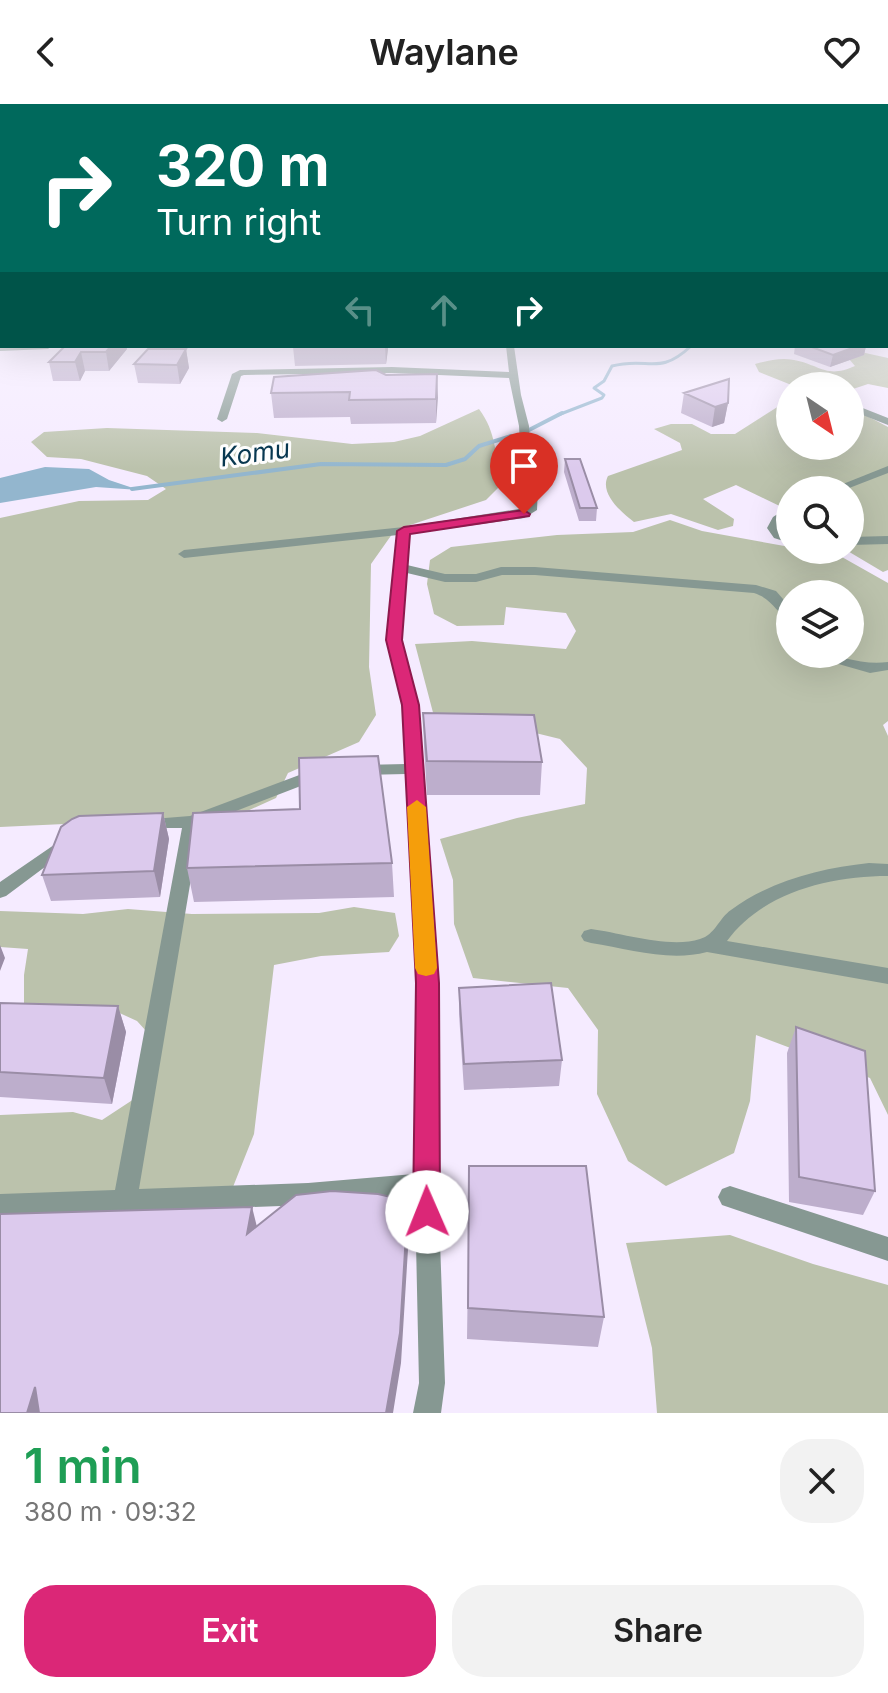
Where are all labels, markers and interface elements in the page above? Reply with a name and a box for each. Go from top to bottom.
icon: back [24,30,68,74]
text: Waylane [369,30,519,74]
icon: heart [820,30,864,74]
text: 320 m [156,132,330,200]
icon: right [24,136,128,240]
text: Turn right [156,200,321,244]
icon: left [338,288,382,332]
icon: ahead [422,288,466,332]
icon: right [506,288,550,332]
north arrow [776,372,864,460]
map controls [776,372,864,668]
water label: Komu [218,432,292,473]
pin [490,432,558,514]
icon: arrive [502,444,546,488]
button: search [776,476,864,564]
button: layers [776,580,864,668]
position arrow [385,1170,469,1254]
text: 1 min [24,1436,142,1495]
button: close [780,1439,864,1523]
text: 380 m · 09:32 [24,1496,197,1527]
button: Exit [24,1585,436,1677]
button: Share [452,1585,864,1677]

